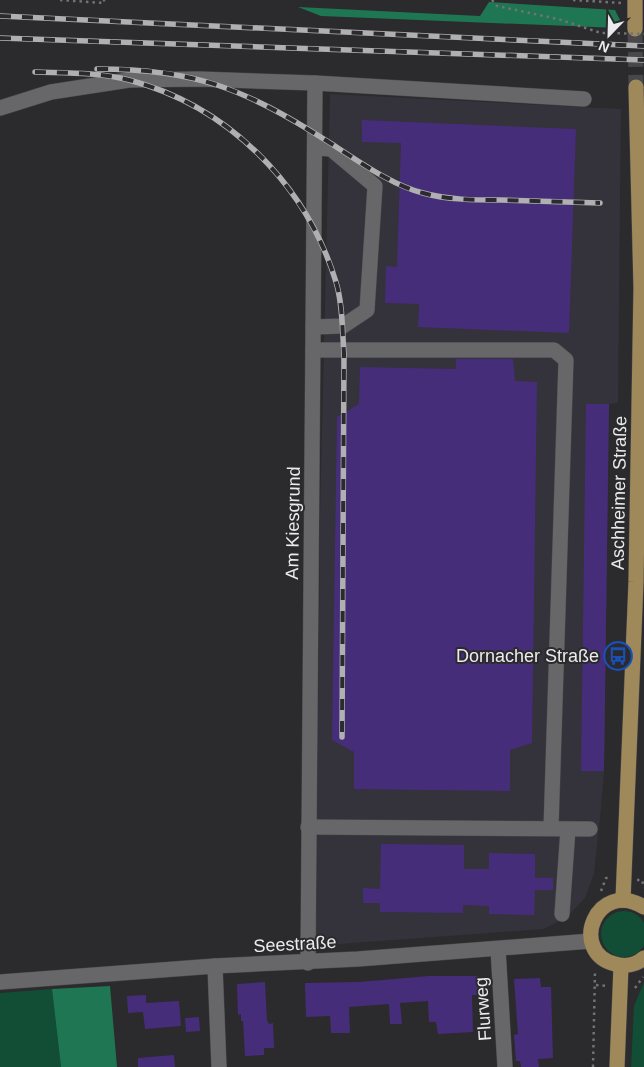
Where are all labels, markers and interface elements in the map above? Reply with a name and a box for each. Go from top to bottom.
north arrow [584,10,634,60]
text: N [596,38,612,56]
street label: Aschheimer Straße [608,416,630,570]
street label: Am Kiesgrund [282,466,304,580]
bus stop icon: Dornacher Straße [603,641,633,671]
place label: Dornacher Straße [456,646,599,666]
street label: Seestraße [253,932,337,956]
street label: Flurweg [471,976,495,1042]

